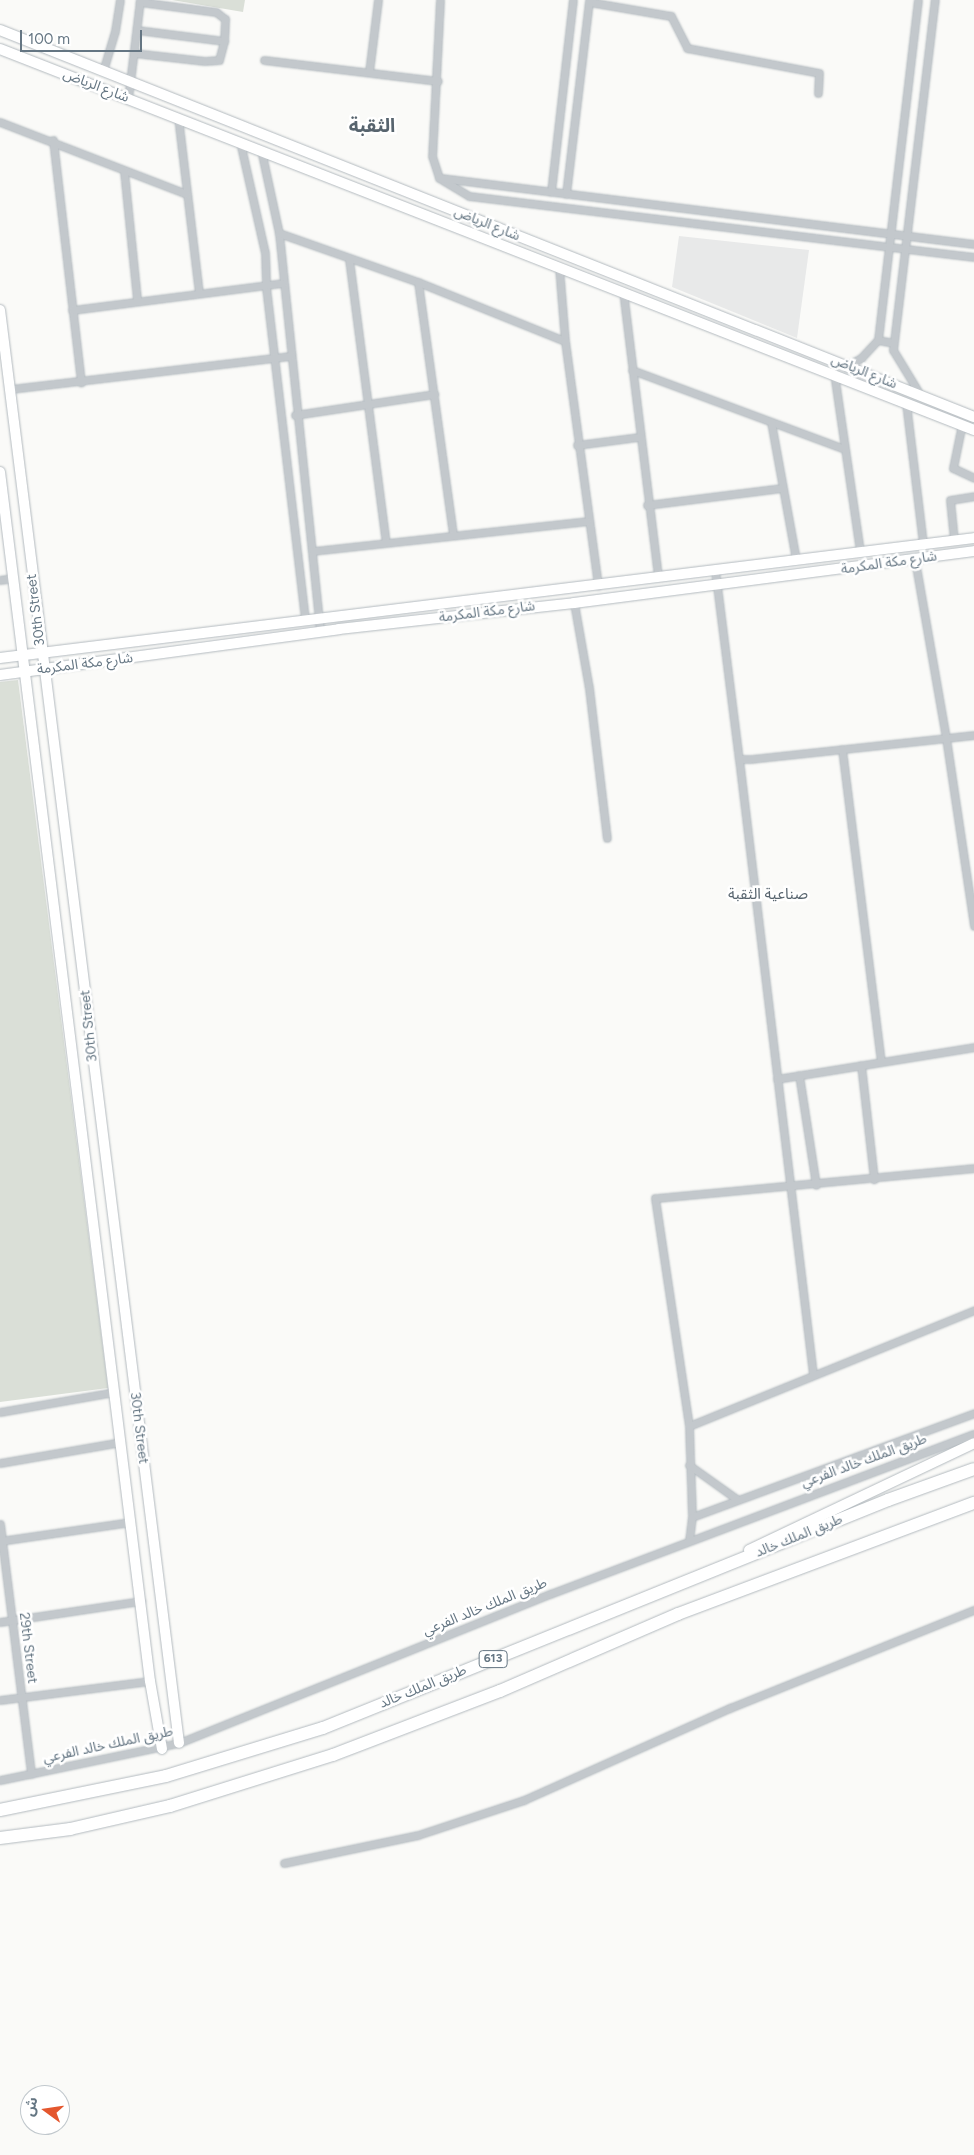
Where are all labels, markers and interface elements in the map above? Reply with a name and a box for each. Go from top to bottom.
scale bar [22,20,145,52]
text: 100 m [28,30,70,48]
street label: شارع الرياض [61,66,131,106]
district label: الثقبة [349,115,395,137]
street label: شارع الرياض [452,203,522,245]
street label: شارع الرياض [829,351,899,393]
street label: شارع مكة المكرمة [840,548,938,578]
street label: 30th Street [23,573,49,647]
street label: شارع مكة المكرمة [438,598,536,626]
street label: شارع مكة المكرمة [36,650,134,678]
district label: صناعية الثقبة [728,886,808,904]
street label: 30th Street [77,989,101,1063]
street label: 30th Street [126,1391,152,1465]
street label: طريق الملك خالد الفرعي [799,1430,929,1492]
street label: طريق الملك خالد [753,1511,845,1561]
street label: طريق الملك خالد الفرعي [420,1574,550,1640]
street label: 29th Street [15,1611,41,1685]
road number: 613 [478,1650,508,1668]
street label: طريق الملك خالد [377,1662,469,1712]
street label: طريق الملك خالد الفرعي [41,1723,175,1767]
north arrow [20,2085,70,2135]
text: ش [20,2095,41,2118]

